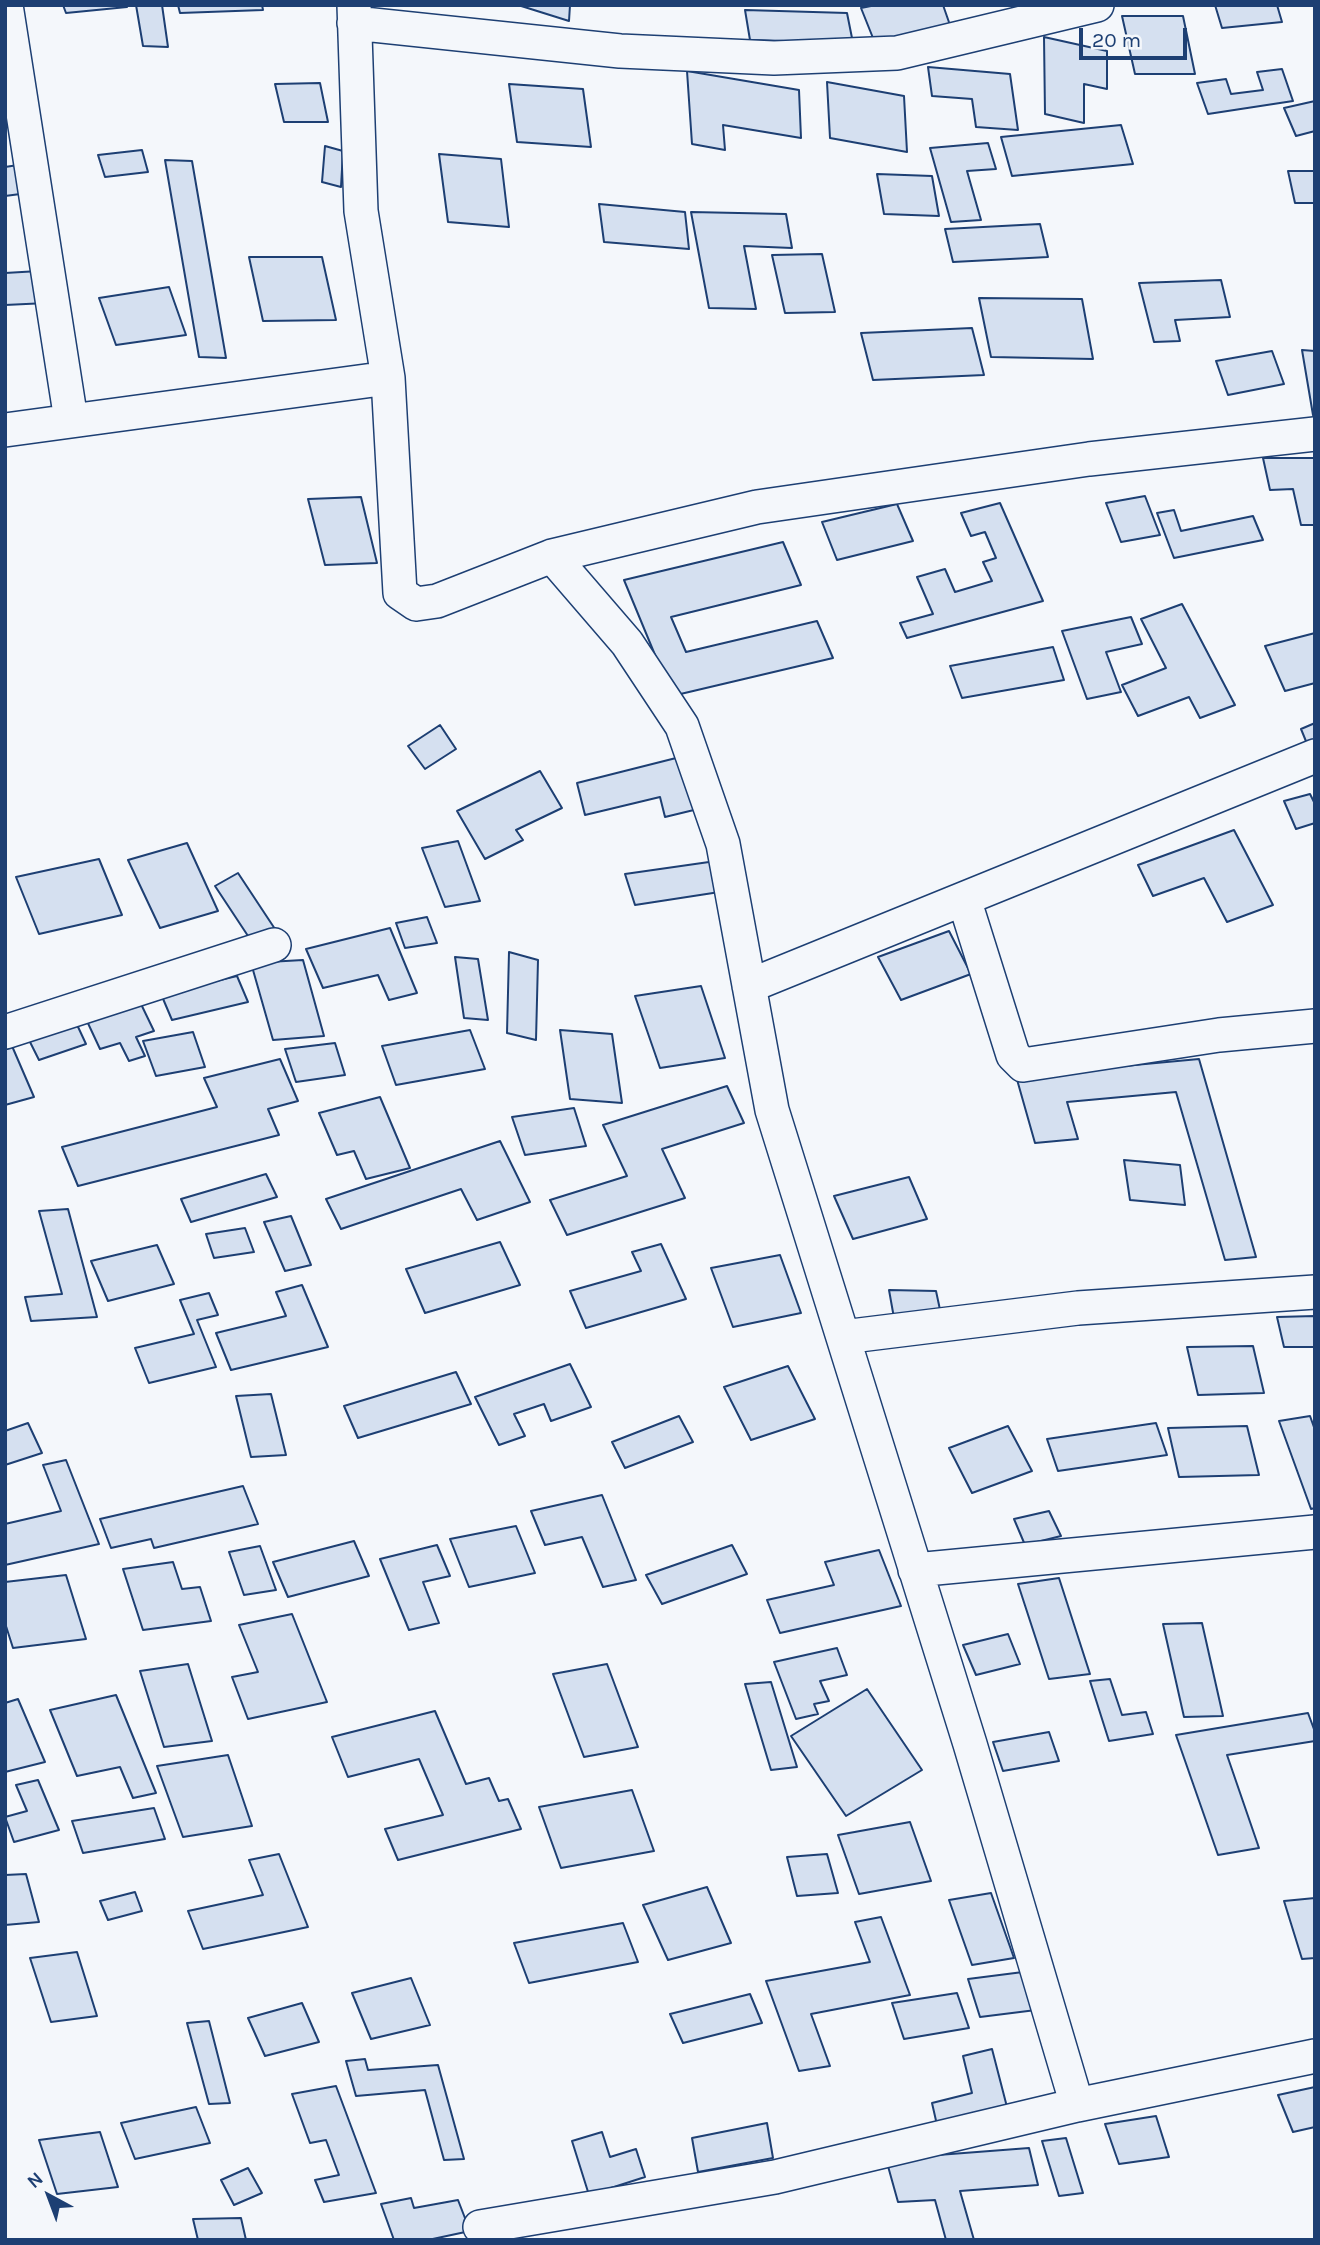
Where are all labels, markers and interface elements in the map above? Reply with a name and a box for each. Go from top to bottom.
scale bar [1082,14,1190,58]
text: 20 m [1092,28,1141,52]
north arrow [14,2161,84,2231]
text: N [23,2167,48,2193]

